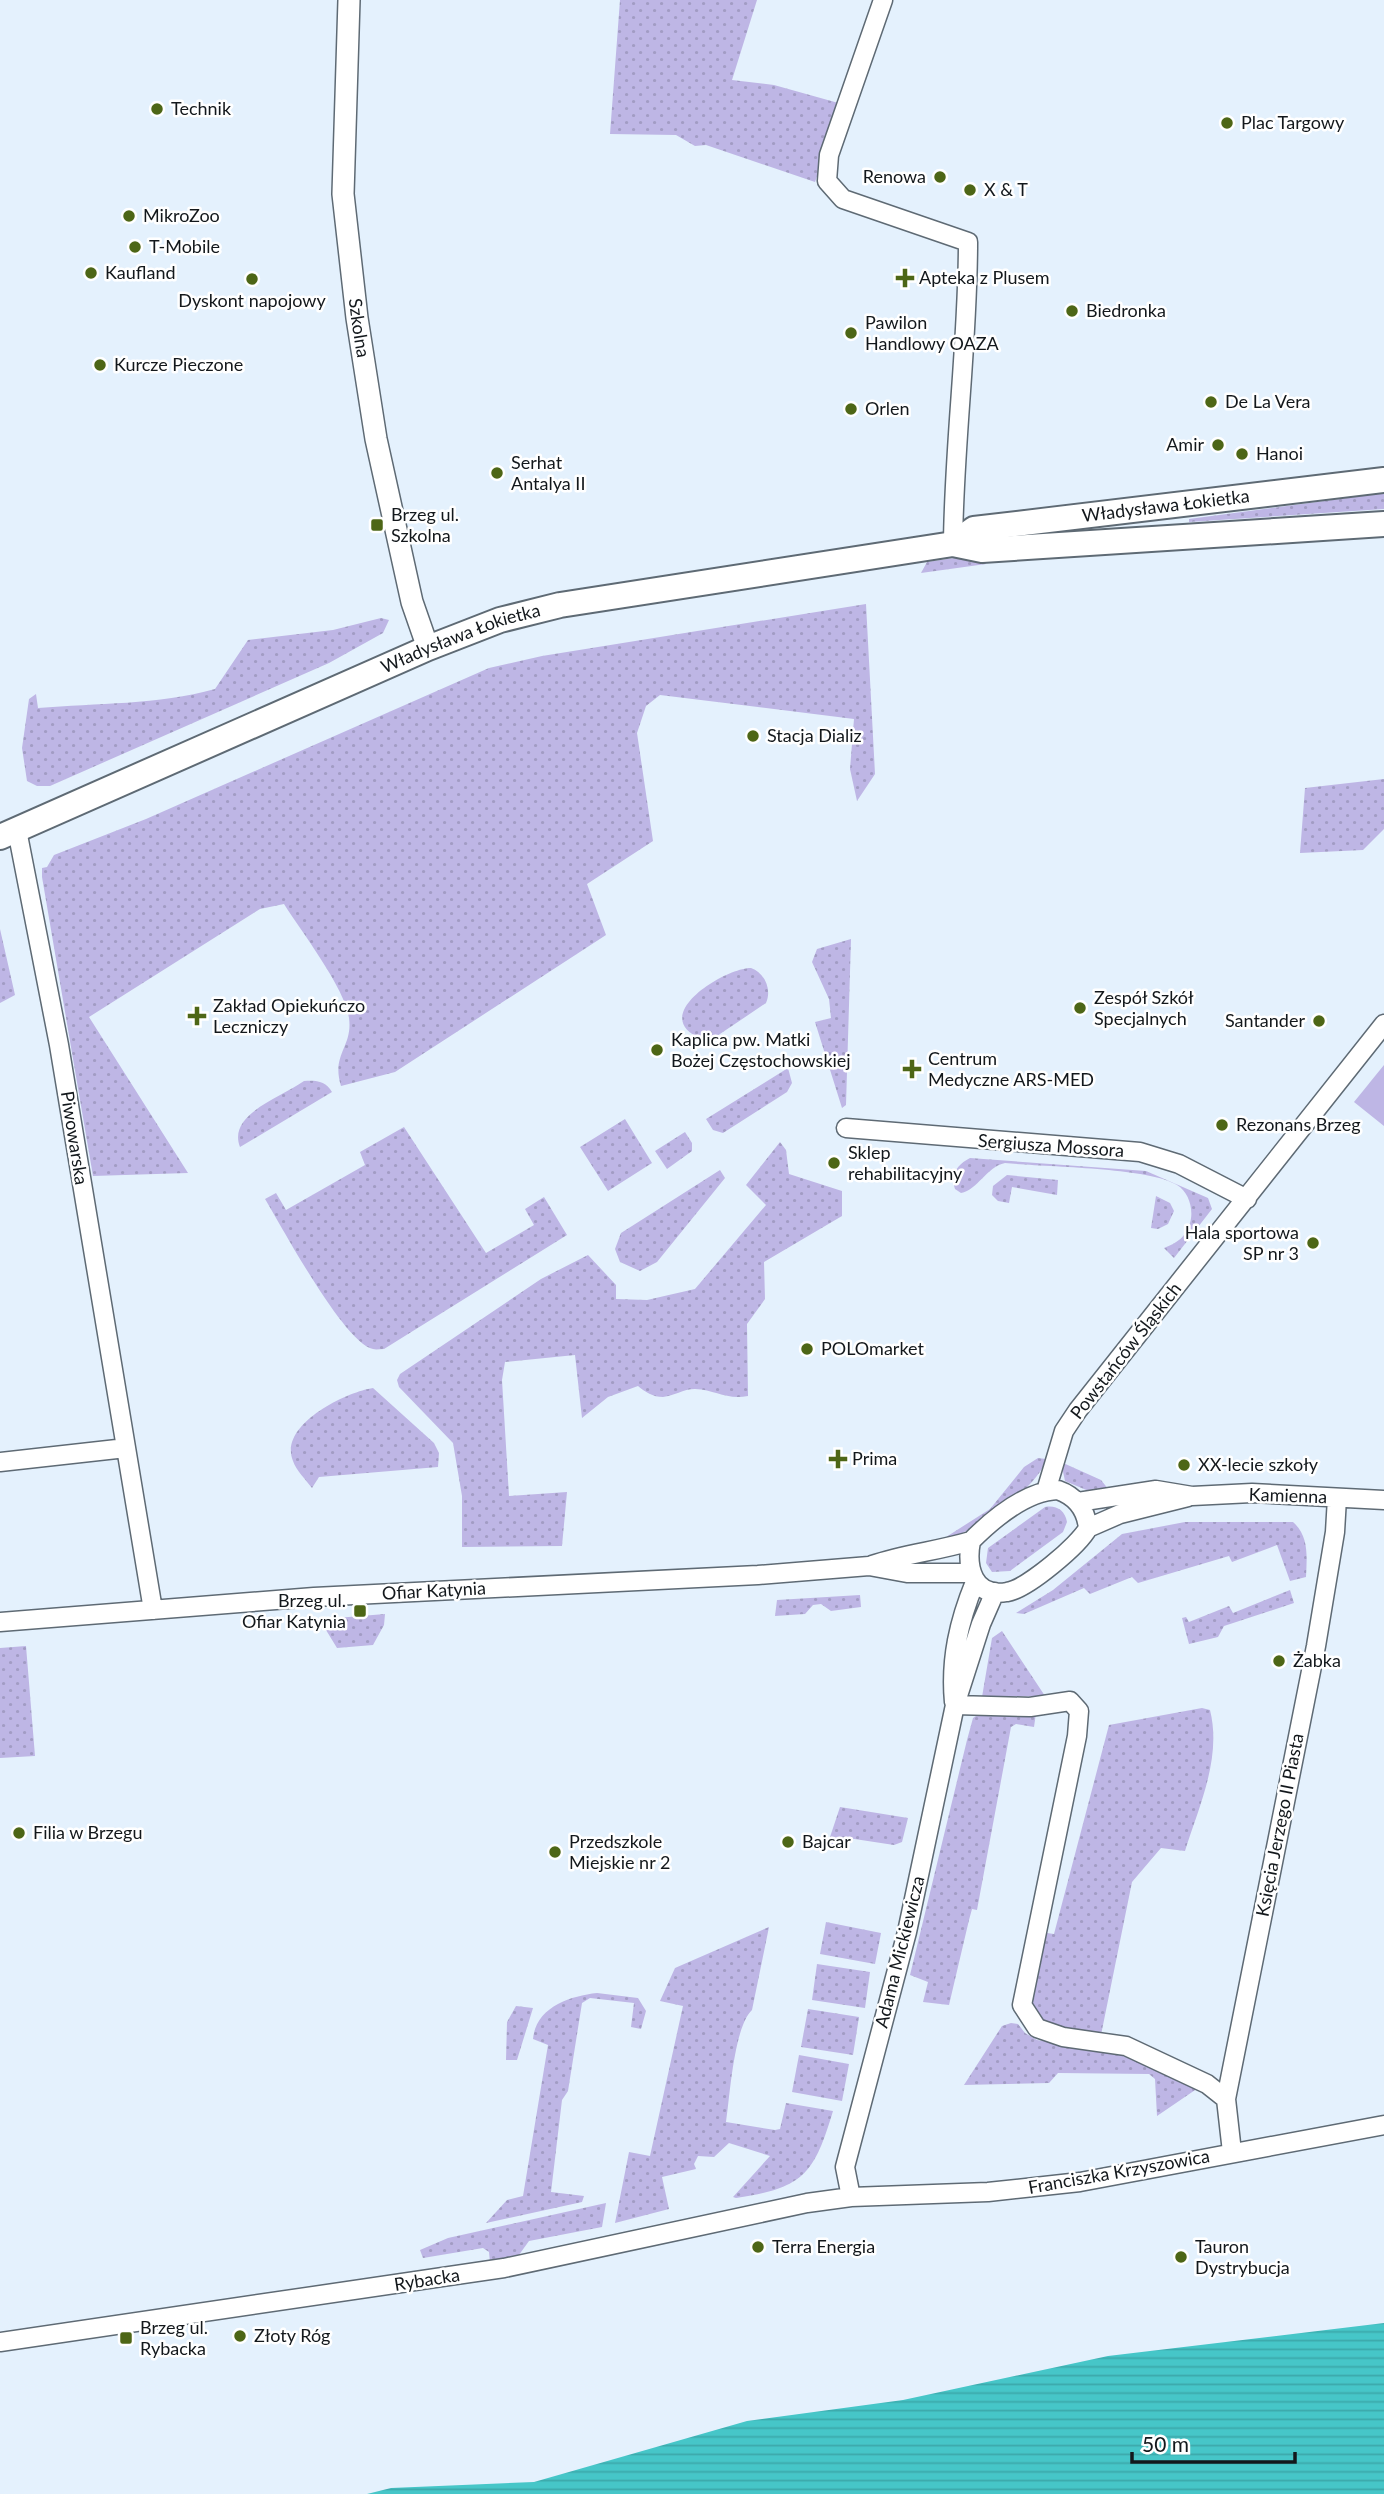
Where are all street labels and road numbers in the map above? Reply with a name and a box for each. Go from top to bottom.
street label: Szkolna [345,297,375,359]
street label: Władysława Łokietka [1081,484,1251,526]
street label: Władysława Łokietka [377,598,542,677]
street label: Piwowarska [57,1089,93,1186]
street label: Sergiusza Mossora [977,1129,1125,1161]
street label: Powstańców Śląskich [1065,1278,1185,1423]
street label: Kamienna [1248,1483,1328,1507]
street label: Ofiar Katynia [381,1576,487,1604]
street label: Księcia Jerzego II Piasta [1250,1731,1308,1918]
street label: Adama Mickiewicza [869,1873,929,2030]
street label: Franciszka Krzyszowica [1026,2144,1211,2198]
street label: Rybacka [393,2263,461,2295]

